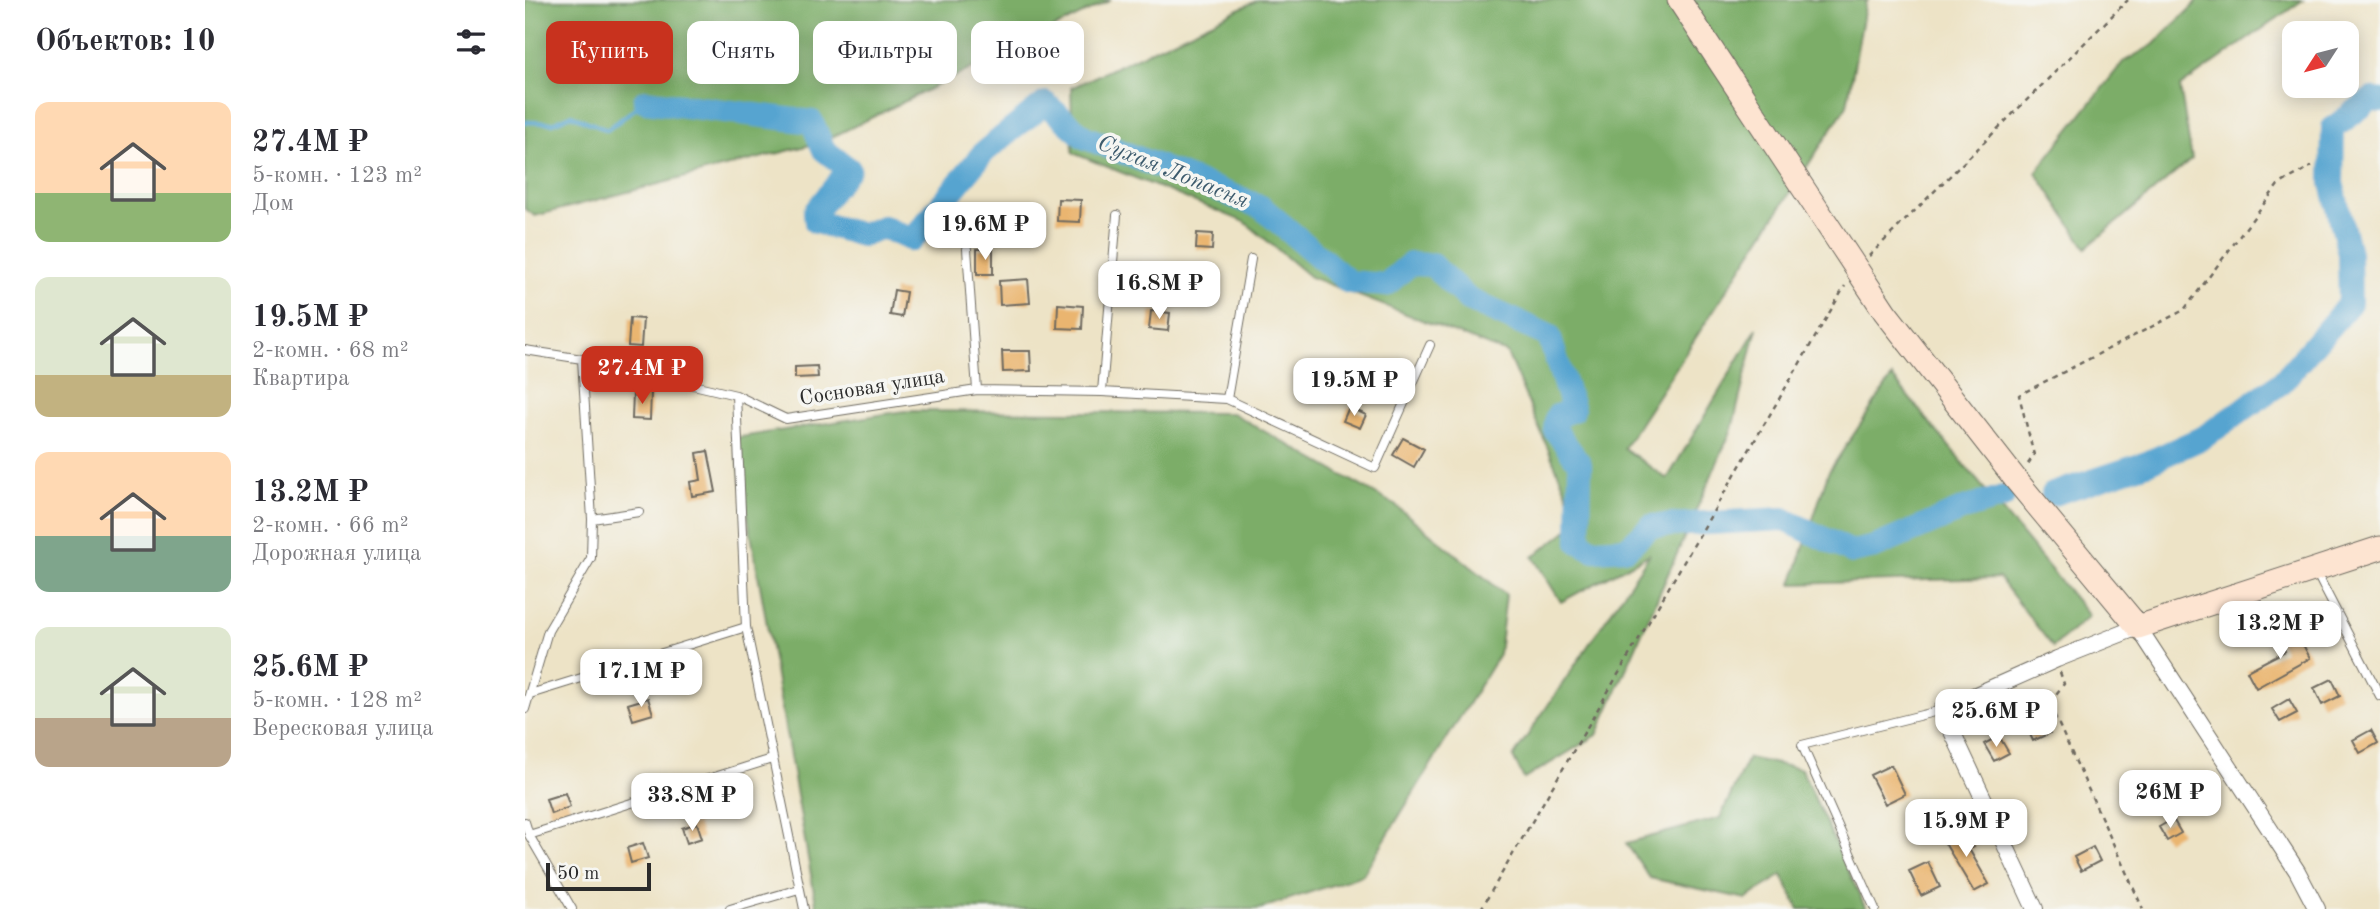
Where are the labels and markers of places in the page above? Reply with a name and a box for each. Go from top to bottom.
pin: 19.6M ₽ [920,202,1050,262]
pin: 16.8M ₽ [1094,262,1224,321]
pin: 27.4M ₽ [577,346,707,406]
pin: 19.5M ₽ [1289,358,1419,418]
pin: 13.2M ₽ [2215,602,2345,661]
pin: 17.1M ₽ [576,650,706,709]
pin: 25.6M ₽ [1931,690,2061,749]
pin: 26M ₽ [2121,770,2219,830]
pin: 33.8M ₽ [627,774,757,833]
pin: 15.9M ₽ [1901,800,2031,859]

